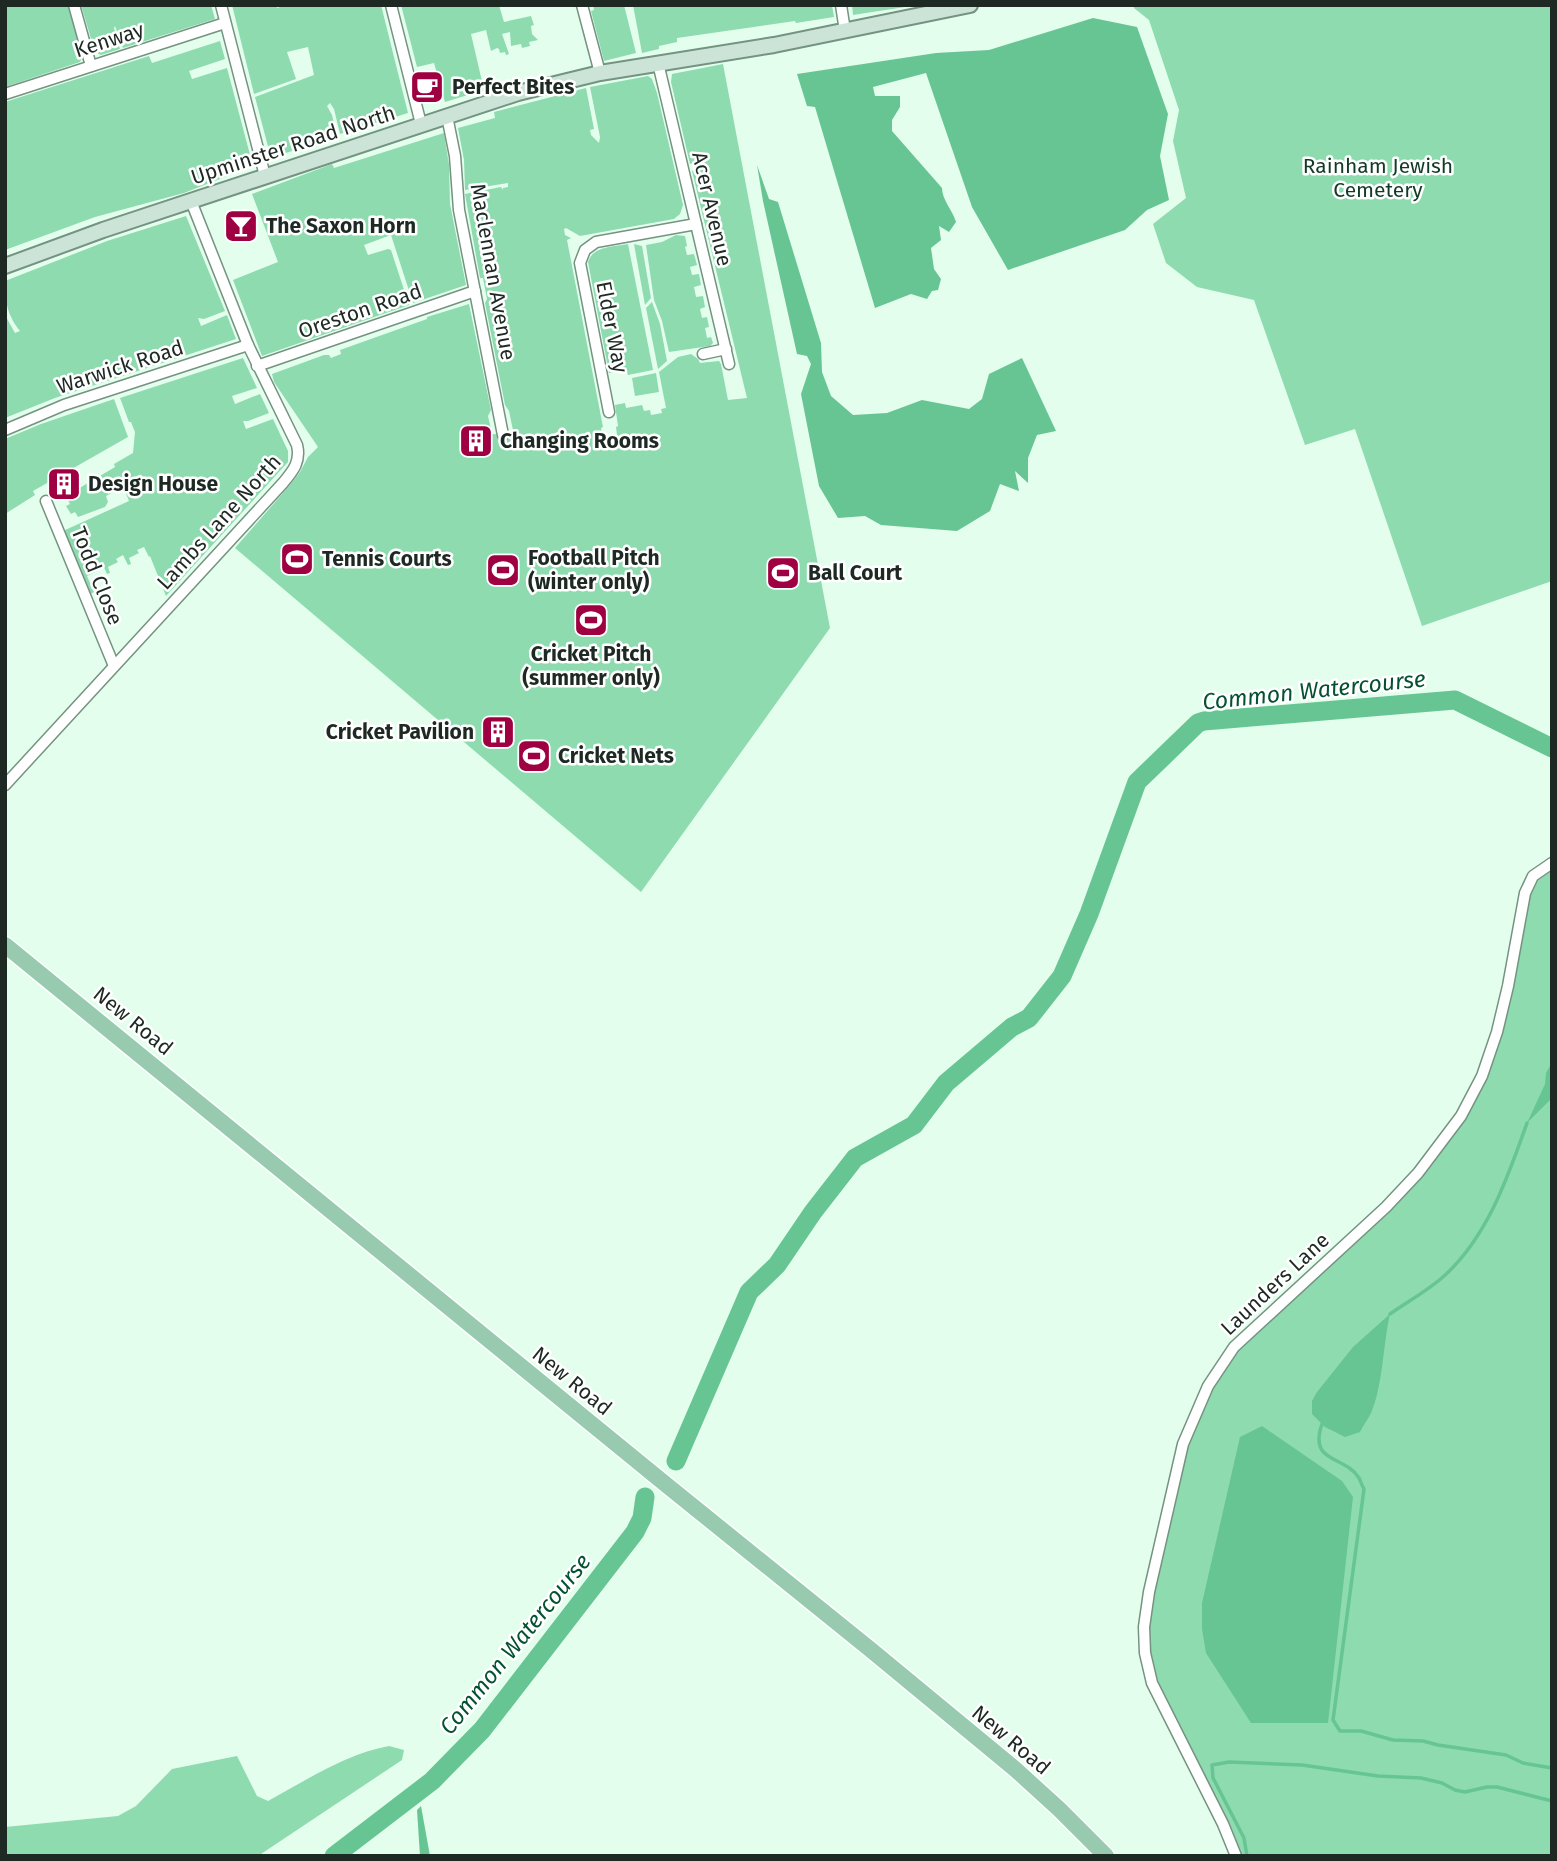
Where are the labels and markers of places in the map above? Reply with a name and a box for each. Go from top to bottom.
cafe icon: Perfect Bites [408,68,446,106]
place label: Perfect Bites [452,74,574,100]
bar icon: The Saxon Horn [222,207,260,245]
place label: The Saxon Horn [266,213,416,239]
building icon: Changing Rooms [457,422,495,460]
place label: Changing Rooms [500,428,659,454]
building icon: Design House [45,465,83,503]
place label: Design House [88,471,218,497]
sports icon: Tennis Courts [278,540,316,578]
place label: Football Pitch (winter only) [528,545,660,595]
place label: Tennis Courts [322,546,452,572]
sports icon: Football Pitch (winter only) [484,551,522,589]
sports icon: Ball Court [764,554,802,592]
place label: Ball Court [808,560,903,586]
sports icon: Cricket Pitch (summer only) [572,601,610,639]
place label: Cricket Pitch (summer only) [522,641,660,691]
building icon: Cricket Pavilion [479,713,517,751]
place label: Cricket Pavilion [326,719,474,745]
sports icon: Cricket Nets [515,737,553,775]
place label: Cricket Nets [558,743,674,769]

